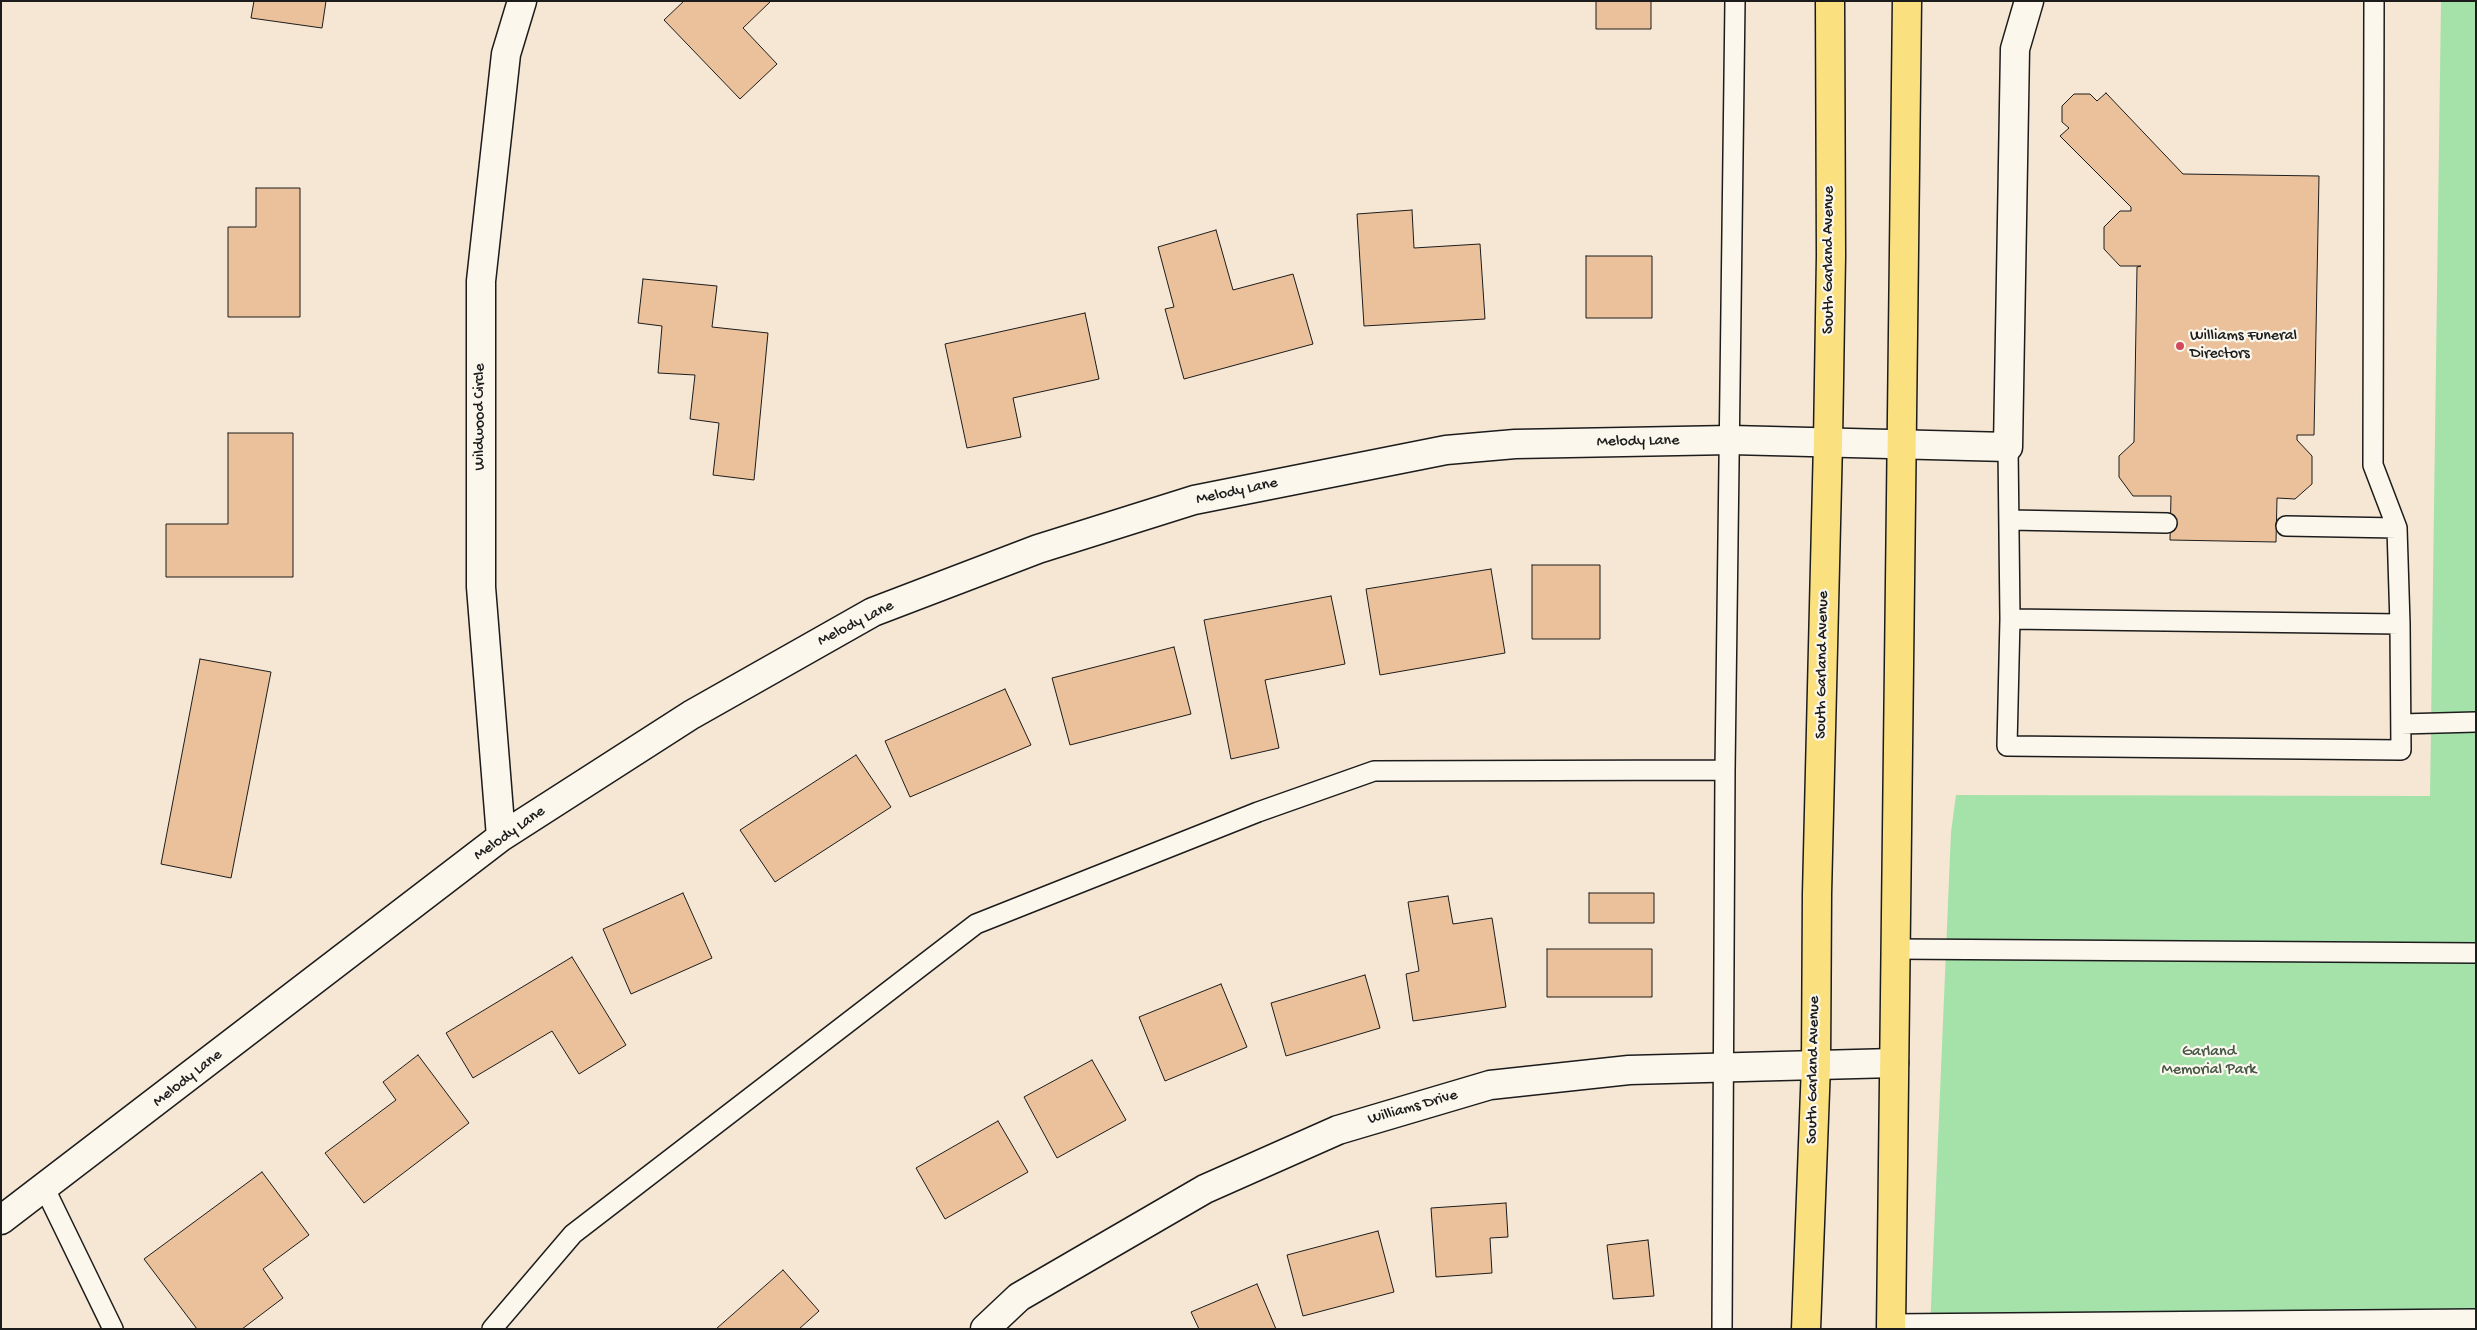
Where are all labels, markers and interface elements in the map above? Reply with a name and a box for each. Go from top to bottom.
street label: South Garland Avenue [1820,186,1840,334]
place label: Williams Funeral Directors [2190,327,2297,365]
marker: Williams Funeral Directors [2174,340,2186,352]
street label: Wildwood Circle [471,363,491,471]
street label: Melody Lane [1596,432,1680,452]
street label: Melody Lane [1194,474,1280,510]
street label: South Garland Avenue [1812,591,1834,739]
street label: Melody Lane [815,597,897,651]
street label: Melody Lane [471,802,549,866]
street label: South Garland Avenue [1803,996,1825,1144]
park label: Garland Memorial Park [2162,1043,2256,1081]
street label: Melody Lane [149,1046,227,1112]
street label: Williams Drive [1366,1086,1460,1130]

